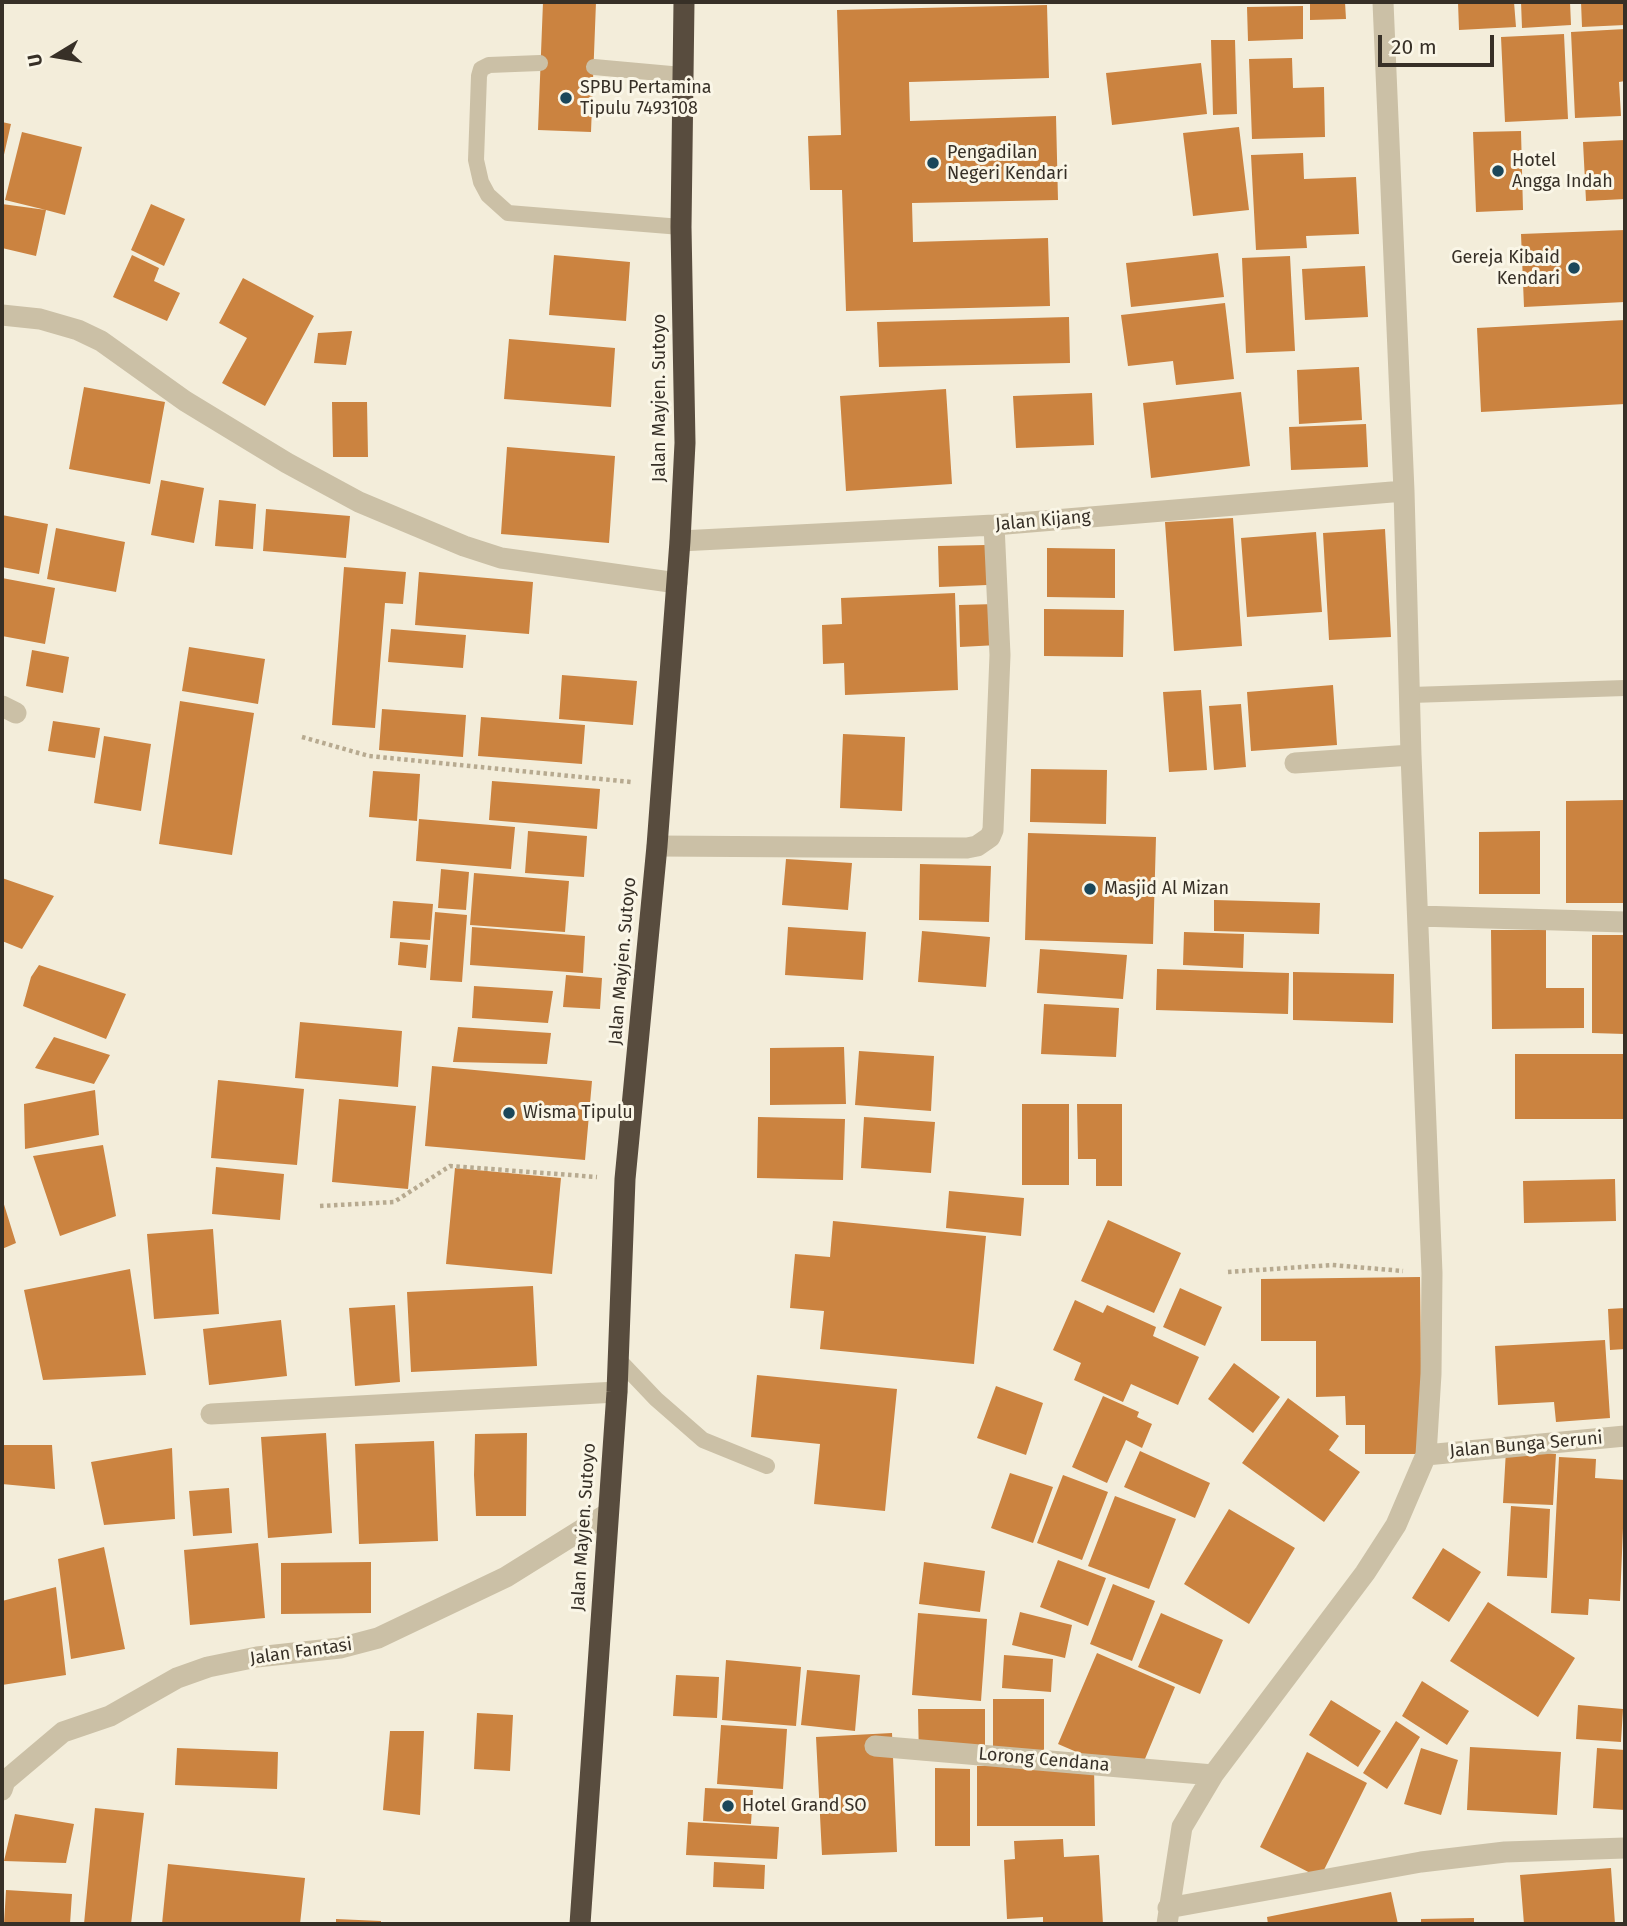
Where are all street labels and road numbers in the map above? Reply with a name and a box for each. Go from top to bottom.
street label: Jalan Mayjen. Sutoyo [649,314,671,482]
street label: Jalan Kijang [994,506,1092,536]
street label: Jalan Mayjen. Sutoyo [605,876,641,1046]
street label: Jalan Bunga Seruni [1449,1428,1603,1462]
street label: Jalan Mayjen. Sutoyo [567,1442,601,1612]
street label: Jalan Fantasi [249,1634,353,1670]
street label: Lorong Cendana [978,1744,1110,1776]

